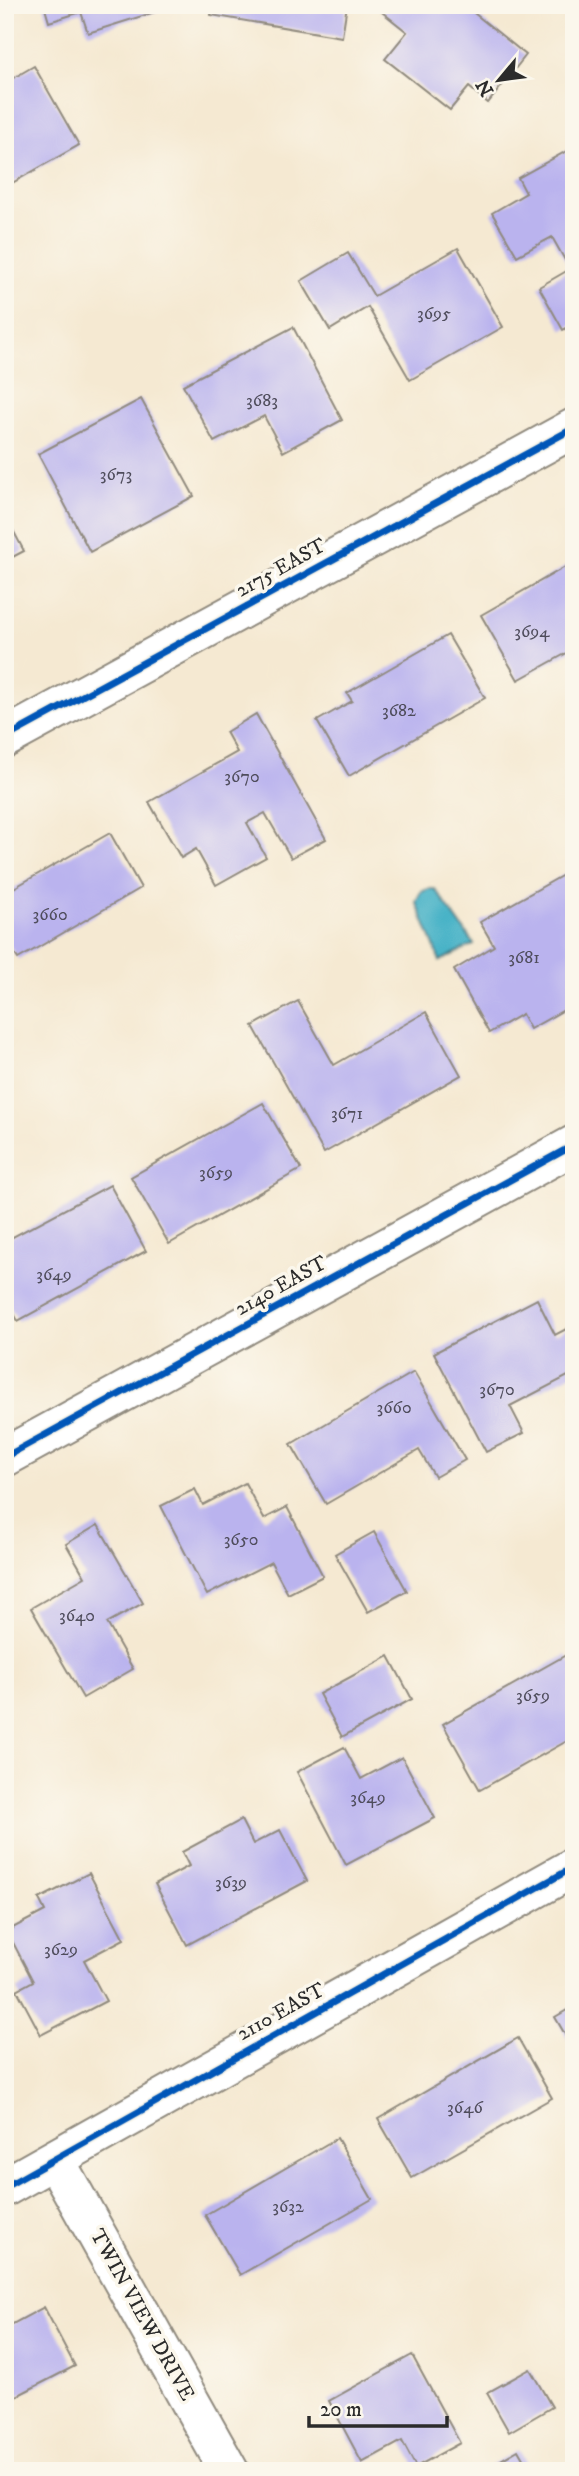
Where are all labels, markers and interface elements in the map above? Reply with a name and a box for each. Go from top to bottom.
north arrow [463,46,534,116]
text: N [471,75,499,100]
house number: 3695 [417,303,451,325]
house number: 3683 [246,390,278,412]
house number: 3673 [100,464,132,486]
street label: 2175 EAST [231,533,331,603]
house number: 3694 [514,621,550,643]
house number: 3682 [382,700,416,722]
house number: 3670 [224,766,260,788]
house number: 3660 [32,904,68,926]
house number: 3681 [508,947,540,969]
house number: 3671 [331,1103,363,1125]
house number: 3659 [199,1162,233,1184]
street label: 2140 EAST [230,1250,332,1322]
house number: 3649 [36,1264,72,1286]
house number: 3670 [479,1379,515,1401]
house number: 3660 [376,1397,412,1419]
house number: 3650 [224,1529,258,1551]
house number: 3640 [59,1605,95,1627]
house number: 3659 [516,1685,550,1707]
house number: 3649 [350,1787,386,1809]
house number: 3639 [215,1872,247,1894]
house number: 3629 [44,1939,78,1961]
street label: 2110 EAST [232,1977,330,2047]
house number: 3646 [447,2097,484,2119]
house number: 3632 [272,2196,304,2218]
street label: TWIN VIEW DRIVE [84,2225,200,2406]
scale bar [309,2385,448,2429]
text: 20 m [320,2397,362,2423]

